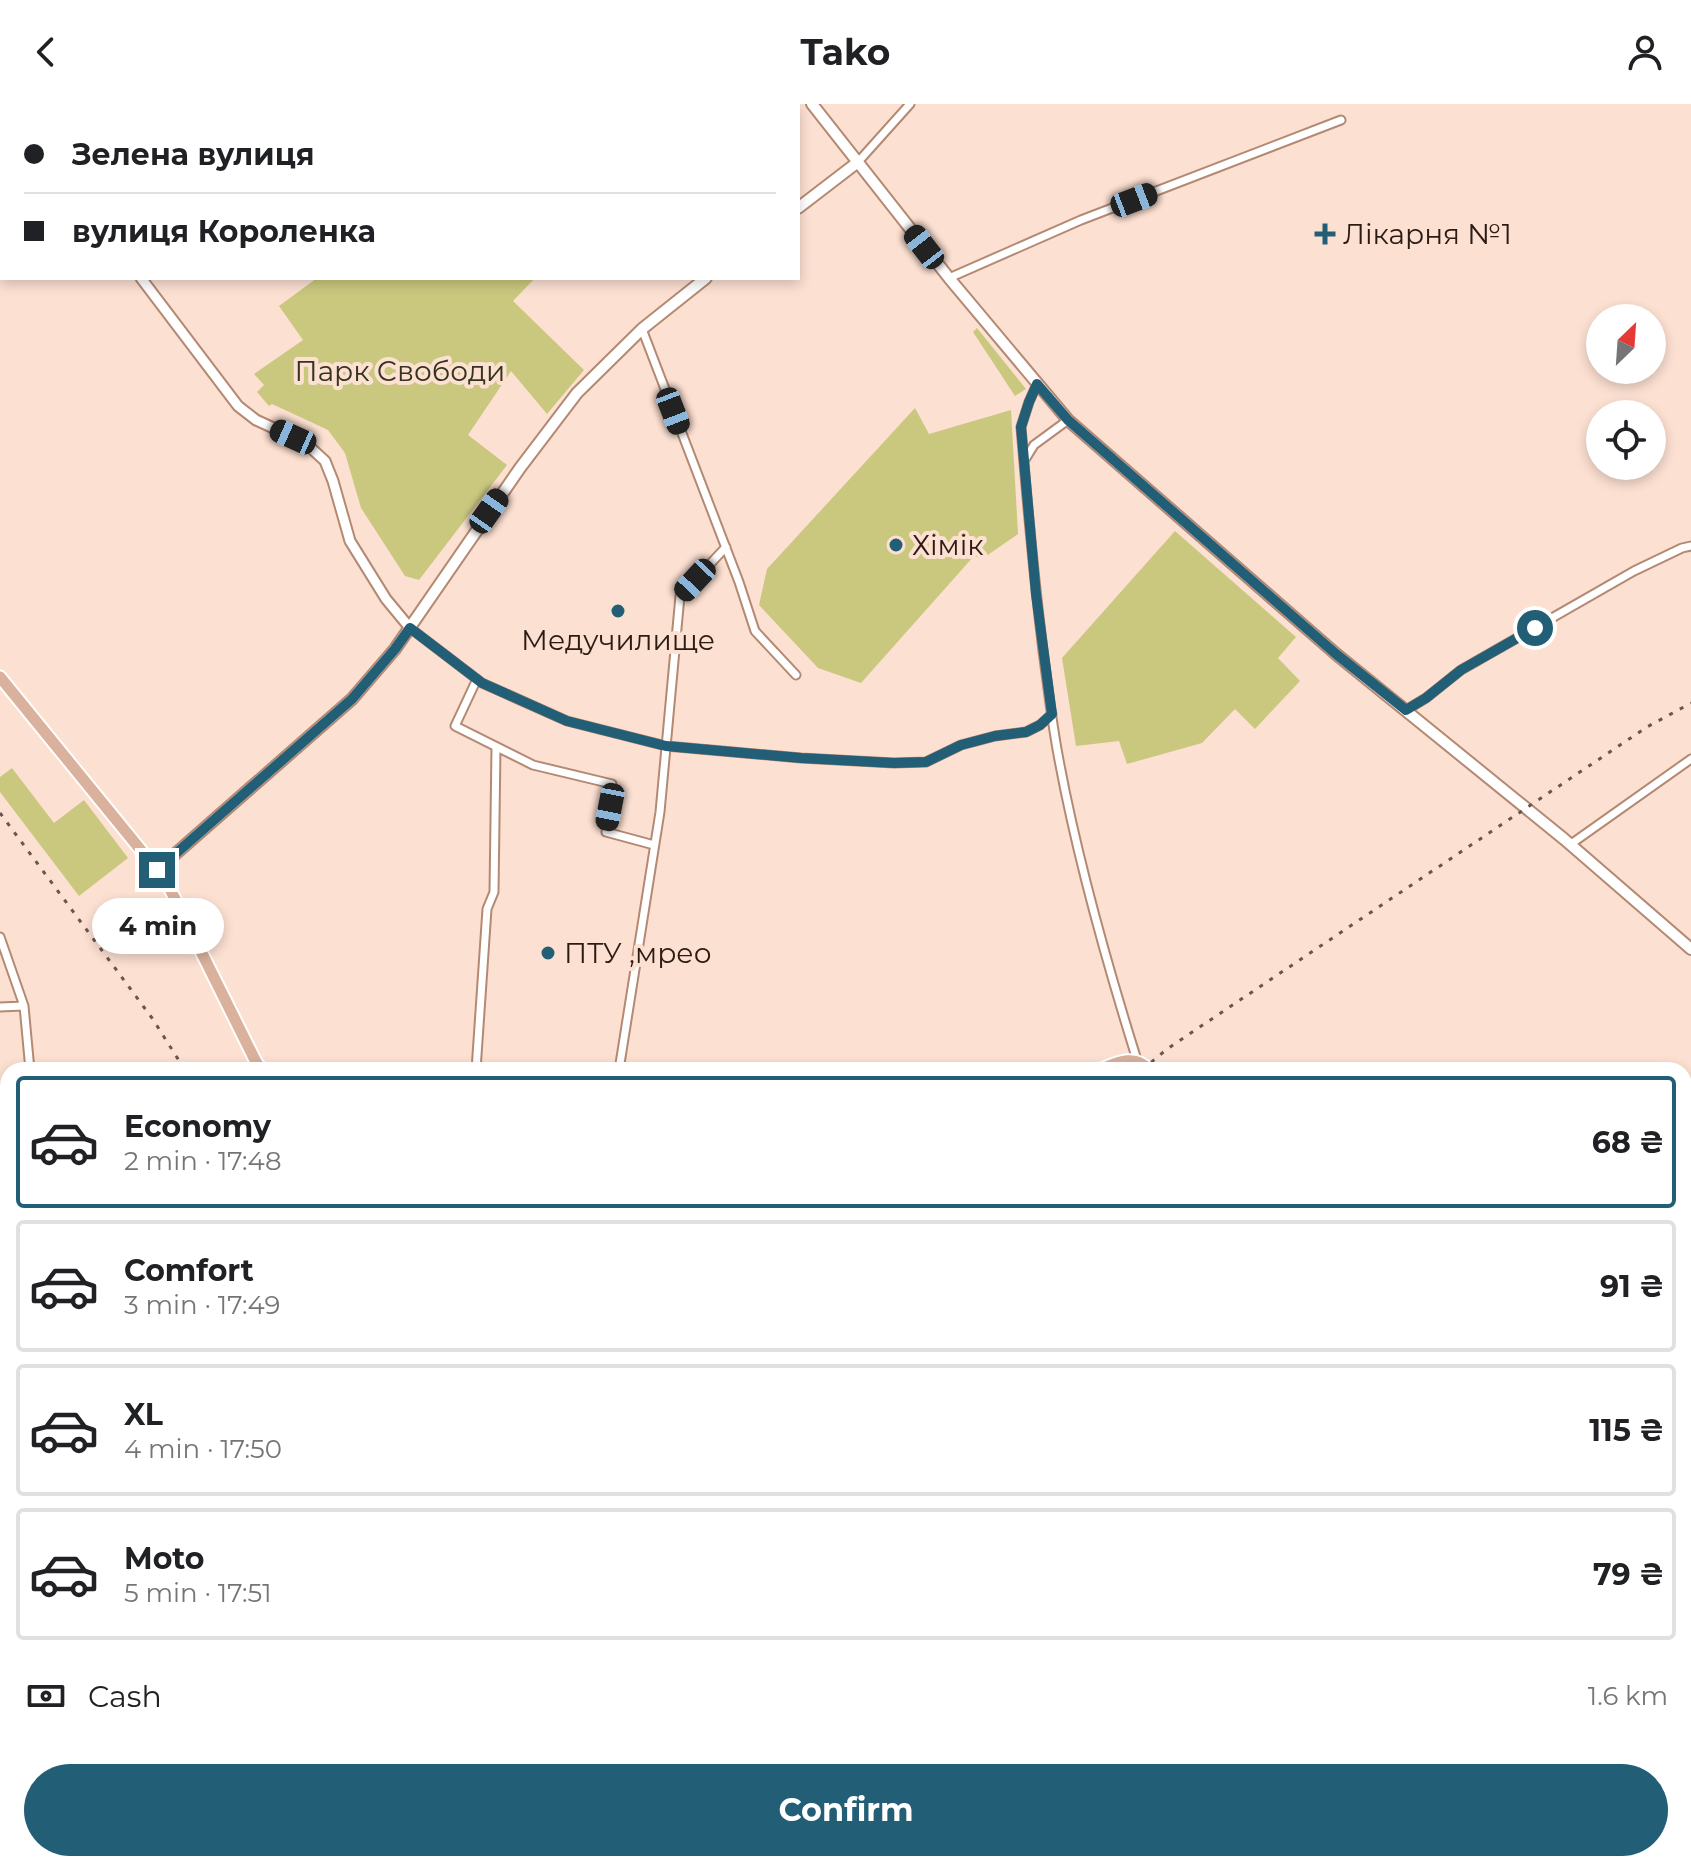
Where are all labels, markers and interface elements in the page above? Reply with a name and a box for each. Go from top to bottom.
icon: back [24,30,68,74]
text: Tako [801,30,890,74]
icon: person [1623,30,1667,74]
text: Зелена вулиця [72,136,315,173]
car [1107,180,1161,220]
text: вулиця Короленка [72,213,376,250]
place label: Лікарня №1 [1343,217,1512,251]
car [900,221,948,273]
marker: Лікарня №1 [1314,223,1336,245]
north arrow [1586,304,1666,384]
map controls [1586,304,1666,480]
park label: Парк Свободи [295,354,505,388]
car [653,384,693,438]
button: locate [1586,400,1666,480]
car [266,416,320,458]
car [465,484,513,538]
place label: Хімік [912,528,984,562]
marker: Хімік [887,536,905,554]
car [670,554,720,606]
marker: Медучилище [609,602,627,620]
route start [1517,610,1553,646]
place label: Медучилище [521,623,715,657]
car [594,781,626,833]
route end [139,852,175,888]
callout: 4 min [91,898,223,954]
text: 4 min [119,910,197,942]
place label: ПТУ ,мрео [564,936,711,970]
marker: ПТУ ,мрео [539,944,557,962]
icon: car [28,1106,100,1178]
text: Economy [124,1108,271,1145]
text: 68 ₴ [1592,1124,1664,1161]
text: 2 min · 17:48 [124,1145,282,1177]
icon: car [28,1250,100,1322]
text: Comfort [124,1252,254,1289]
text: 91 ₴ [1600,1268,1664,1305]
text: 3 min · 17:49 [124,1289,280,1321]
icon: car [28,1394,100,1466]
text: XL [124,1396,163,1433]
text: 115 ₴ [1589,1412,1664,1449]
text: 4 min · 17:50 [124,1433,282,1465]
icon: car [28,1538,100,1610]
text: Moto [124,1540,205,1577]
text: 79 ₴ [1593,1556,1664,1593]
text: 5 min · 17:51 [124,1577,272,1609]
icon: cash [24,1674,68,1718]
text: Cash [88,1678,162,1715]
text: 1.6 km [1588,1680,1668,1712]
button: Confirm [24,1764,1668,1856]

